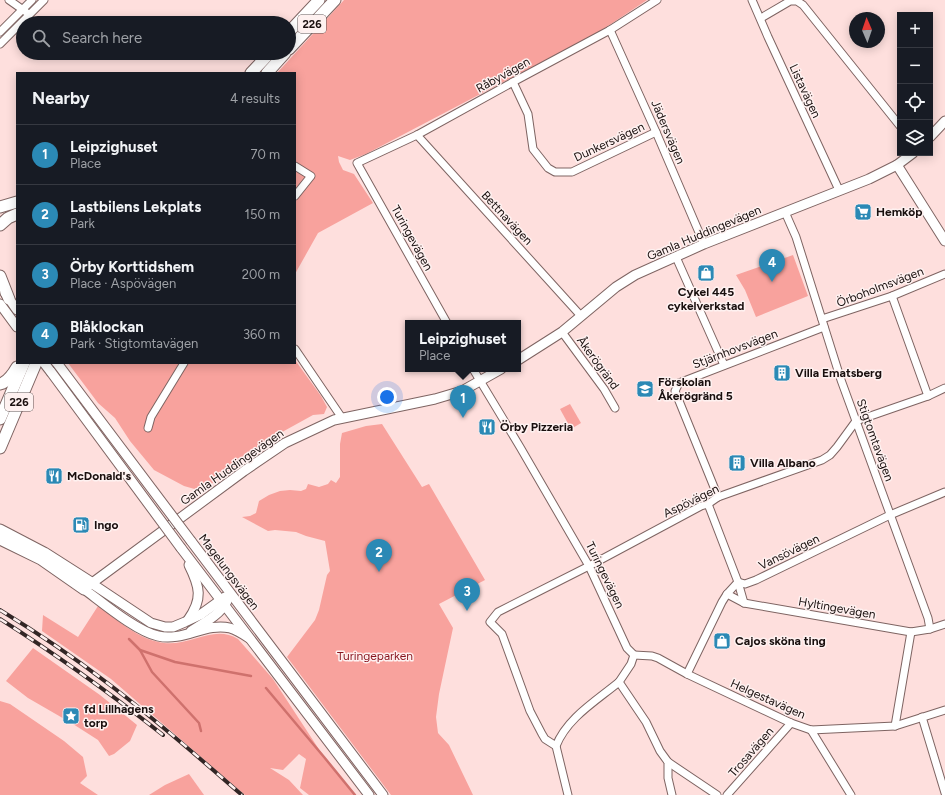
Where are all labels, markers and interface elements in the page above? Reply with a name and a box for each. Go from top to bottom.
north arrow [849,12,885,48]
map controls [897,12,933,156]
button: + [897,12,933,48]
road number: 226 [298,15,326,33]
search box [16,16,296,60]
icon: search [30,27,52,49]
text: Search here [62,29,142,47]
button: − [897,48,933,84]
street label: Råbyvägen [474,54,533,96]
street label: Listavägen [786,62,824,120]
button: locate [897,84,933,120]
text: Nearby [32,88,90,108]
text: 4 results [230,91,280,106]
street label: Jädersvägen [648,98,688,166]
street label: Dunkersvägen [572,119,647,164]
button: layers [897,120,933,156]
text: Leipzighuset [70,138,158,156]
text: 1 [42,147,48,162]
text: 70 m [250,147,280,162]
text: Place [70,156,101,171]
street label: Bettnavägen [479,188,536,248]
text: Lastbilens Lekplats [70,198,201,216]
supermarket icon: Hemköp [853,202,873,222]
street label: Turingevägen [388,203,436,273]
street label: Gamla Huddingevägen [645,203,763,263]
place label: Hemköp [876,205,922,219]
text: 2 [41,207,49,222]
text: 150 m [245,207,280,222]
text: Park [70,216,95,231]
pin: 4 [759,249,785,282]
text: Örby Korttidshem [70,258,194,276]
shop icon: Cykel 445 cykelverkstad [696,263,716,283]
street label: Örboholmsvägen [834,264,926,310]
text: 3 [41,267,49,282]
text: 200 m [242,267,280,282]
text: Place · Aspövägen [70,276,176,291]
place label: Cykel 445 cykelverkstad [668,285,744,313]
text: Blåklockan [70,318,144,336]
popup [405,320,521,372]
street label: Stjärnhovsvägen [690,326,780,372]
text: 4 [41,327,49,342]
text: 360 m [243,327,280,342]
text: Leipzighuset [419,330,507,348]
street label: Åkerögränd [574,334,622,392]
text: Park · Stigtomtavägen [70,336,198,351]
text: Place [419,348,450,363]
building icon: Villa Ematsberg [772,363,792,383]
place label: Villa Ematsberg [795,366,882,380]
place label: Förskolan Åkerögränd 5 [658,375,733,403]
school or university icon: Förskolan Åkerögränd 5 [635,379,655,399]
pin: 1 [450,385,476,418]
your location [377,387,397,407]
road number: 226 [5,393,33,411]
street label: Stigtomtavägen [854,397,896,483]
restaurant icon: Örby Pizzeria [477,417,497,437]
place label: Örby Pizzeria [500,420,573,434]
street label: Gamla Huddingevägen [178,426,286,508]
building icon: Villa Albano [727,453,747,473]
place label: Villa Albano [750,456,816,470]
restaurant icon: McDonald's [44,466,64,486]
place label: McDonald's [67,469,131,483]
street label: Aspövägen [661,481,721,520]
fuel station icon: Ingo [71,515,91,535]
place label: Ingo [94,518,118,532]
street label: Magelungsvägen [196,531,262,613]
street label: Vansövägen [756,531,822,573]
pin: 2 [366,539,392,572]
street label: Turingevägen [583,539,627,611]
pin: 3 [454,578,480,611]
street label: Hyltingevägen [797,594,877,622]
shop icon: Cajos sköna ting [712,631,732,651]
place label: Cajos sköna ting [735,634,826,648]
park label: Turingeparken [337,649,413,663]
street label: Helgestavägen [728,676,808,722]
place label: fd Lillhagens torp [84,702,154,730]
place icon: fd Lillhagens torp [61,706,81,726]
street label: Trosavägen [726,724,777,780]

